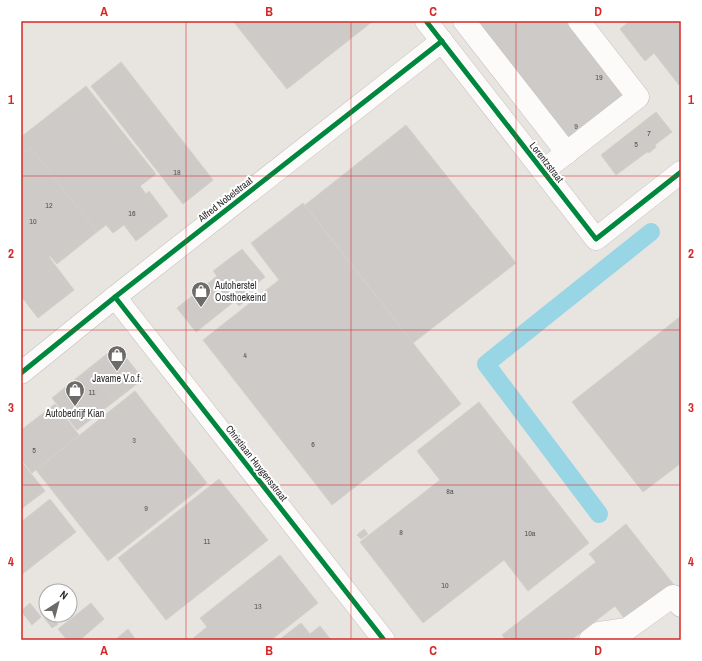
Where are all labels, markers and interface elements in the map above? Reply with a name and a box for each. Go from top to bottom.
text: A [100,3,108,20]
text: B [265,3,273,20]
text: C [429,3,437,20]
text: D [594,3,602,20]
house number: 19 [595,72,603,82]
text: 1 [8,91,14,108]
text: 1 [688,91,694,108]
house number: 9 [574,121,578,131]
house number: 7 [647,128,651,138]
street label: Lorentzstraat [527,139,567,186]
house number: 5 [634,139,638,149]
house number: 18 [173,167,181,177]
street label: Alfred Nobelstraat [195,174,256,225]
house number: 12 [45,200,53,210]
house number: 16 [128,208,136,218]
house number: 10 [29,216,37,226]
text: 2 [8,245,14,262]
text: 2 [688,245,694,262]
place label: Autoherstel Oosthoekeind [214,279,266,304]
shop icon: Autoherstel Oosthoekeind [190,280,212,308]
shop icon: Javame V.o.f. [106,344,128,372]
house number: 4 [243,350,247,360]
place label: Javame V.o.f. [92,372,142,385]
shop icon: Autobedrijf Kian [64,379,86,407]
house number: 11 [89,387,96,397]
text: 3 [8,399,14,416]
text: 3 [688,399,694,416]
place label: Autobedrijf Kian [45,407,104,420]
street label: Christiaan Huygensstraat [223,423,291,505]
house number: 3 [132,435,136,445]
house number: 6 [311,439,315,449]
house number: 5 [32,445,36,455]
house number: 8a [446,486,454,496]
house number: 9 [144,503,148,513]
house number: 8 [399,527,403,537]
house number: 10a [525,528,536,538]
house number: 11 [204,536,211,546]
text: 4 [8,553,14,570]
text: 4 [688,553,694,570]
house number: 10 [441,580,449,590]
north arrow [38,583,78,623]
text: N [57,587,71,602]
house number: 13 [254,601,262,611]
text: A [100,642,108,659]
text: B [265,642,273,659]
text: C [429,642,437,659]
text: D [594,642,602,659]

